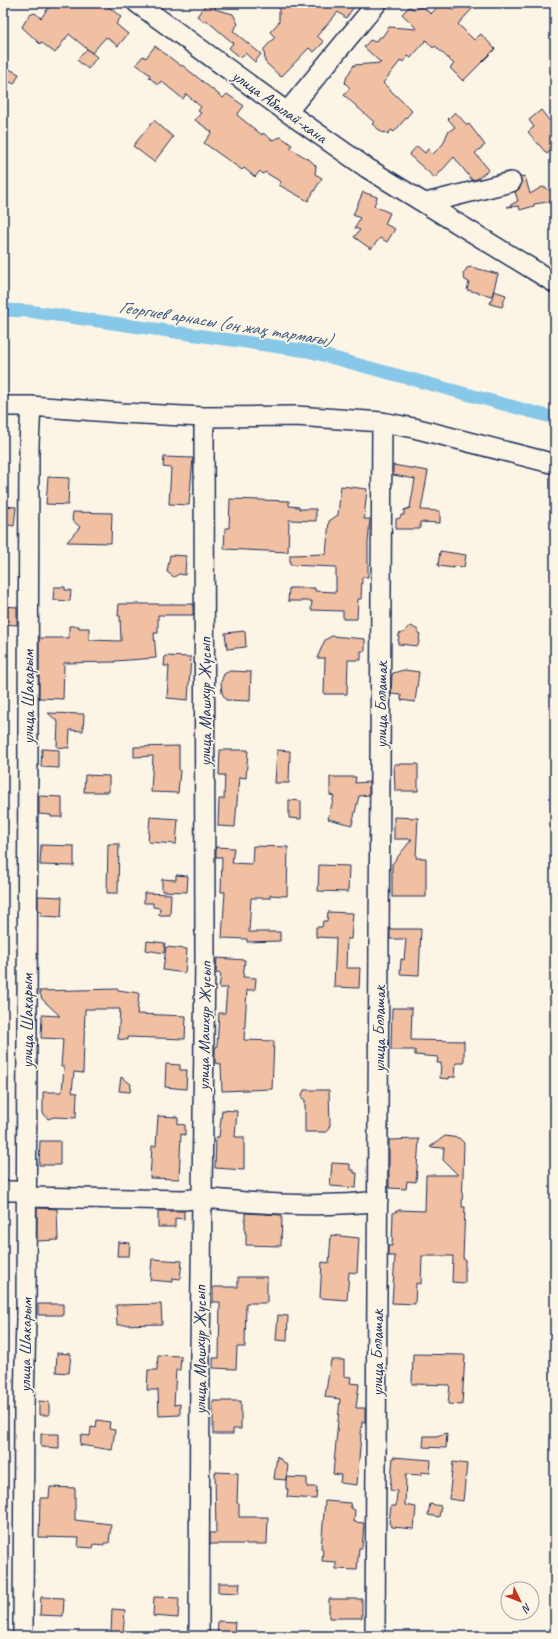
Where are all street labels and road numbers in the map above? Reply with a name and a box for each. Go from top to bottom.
street label: улица Абылай-хана [227,64,332,149]
street label: улица Машхур Жусып [195,636,216,768]
street label: улица Шакарым [18,649,39,745]
street label: улица Болашак [371,660,392,749]
street label: улица Машхур Жусып [193,960,216,1092]
street label: улица Шакарым [17,973,38,1069]
street label: улица Болашак [369,984,390,1073]
street label: улица Машхур Жусып [190,1284,211,1416]
street label: улица Шакарым [14,1296,37,1393]
street label: улица Болашак [367,1308,388,1397]

